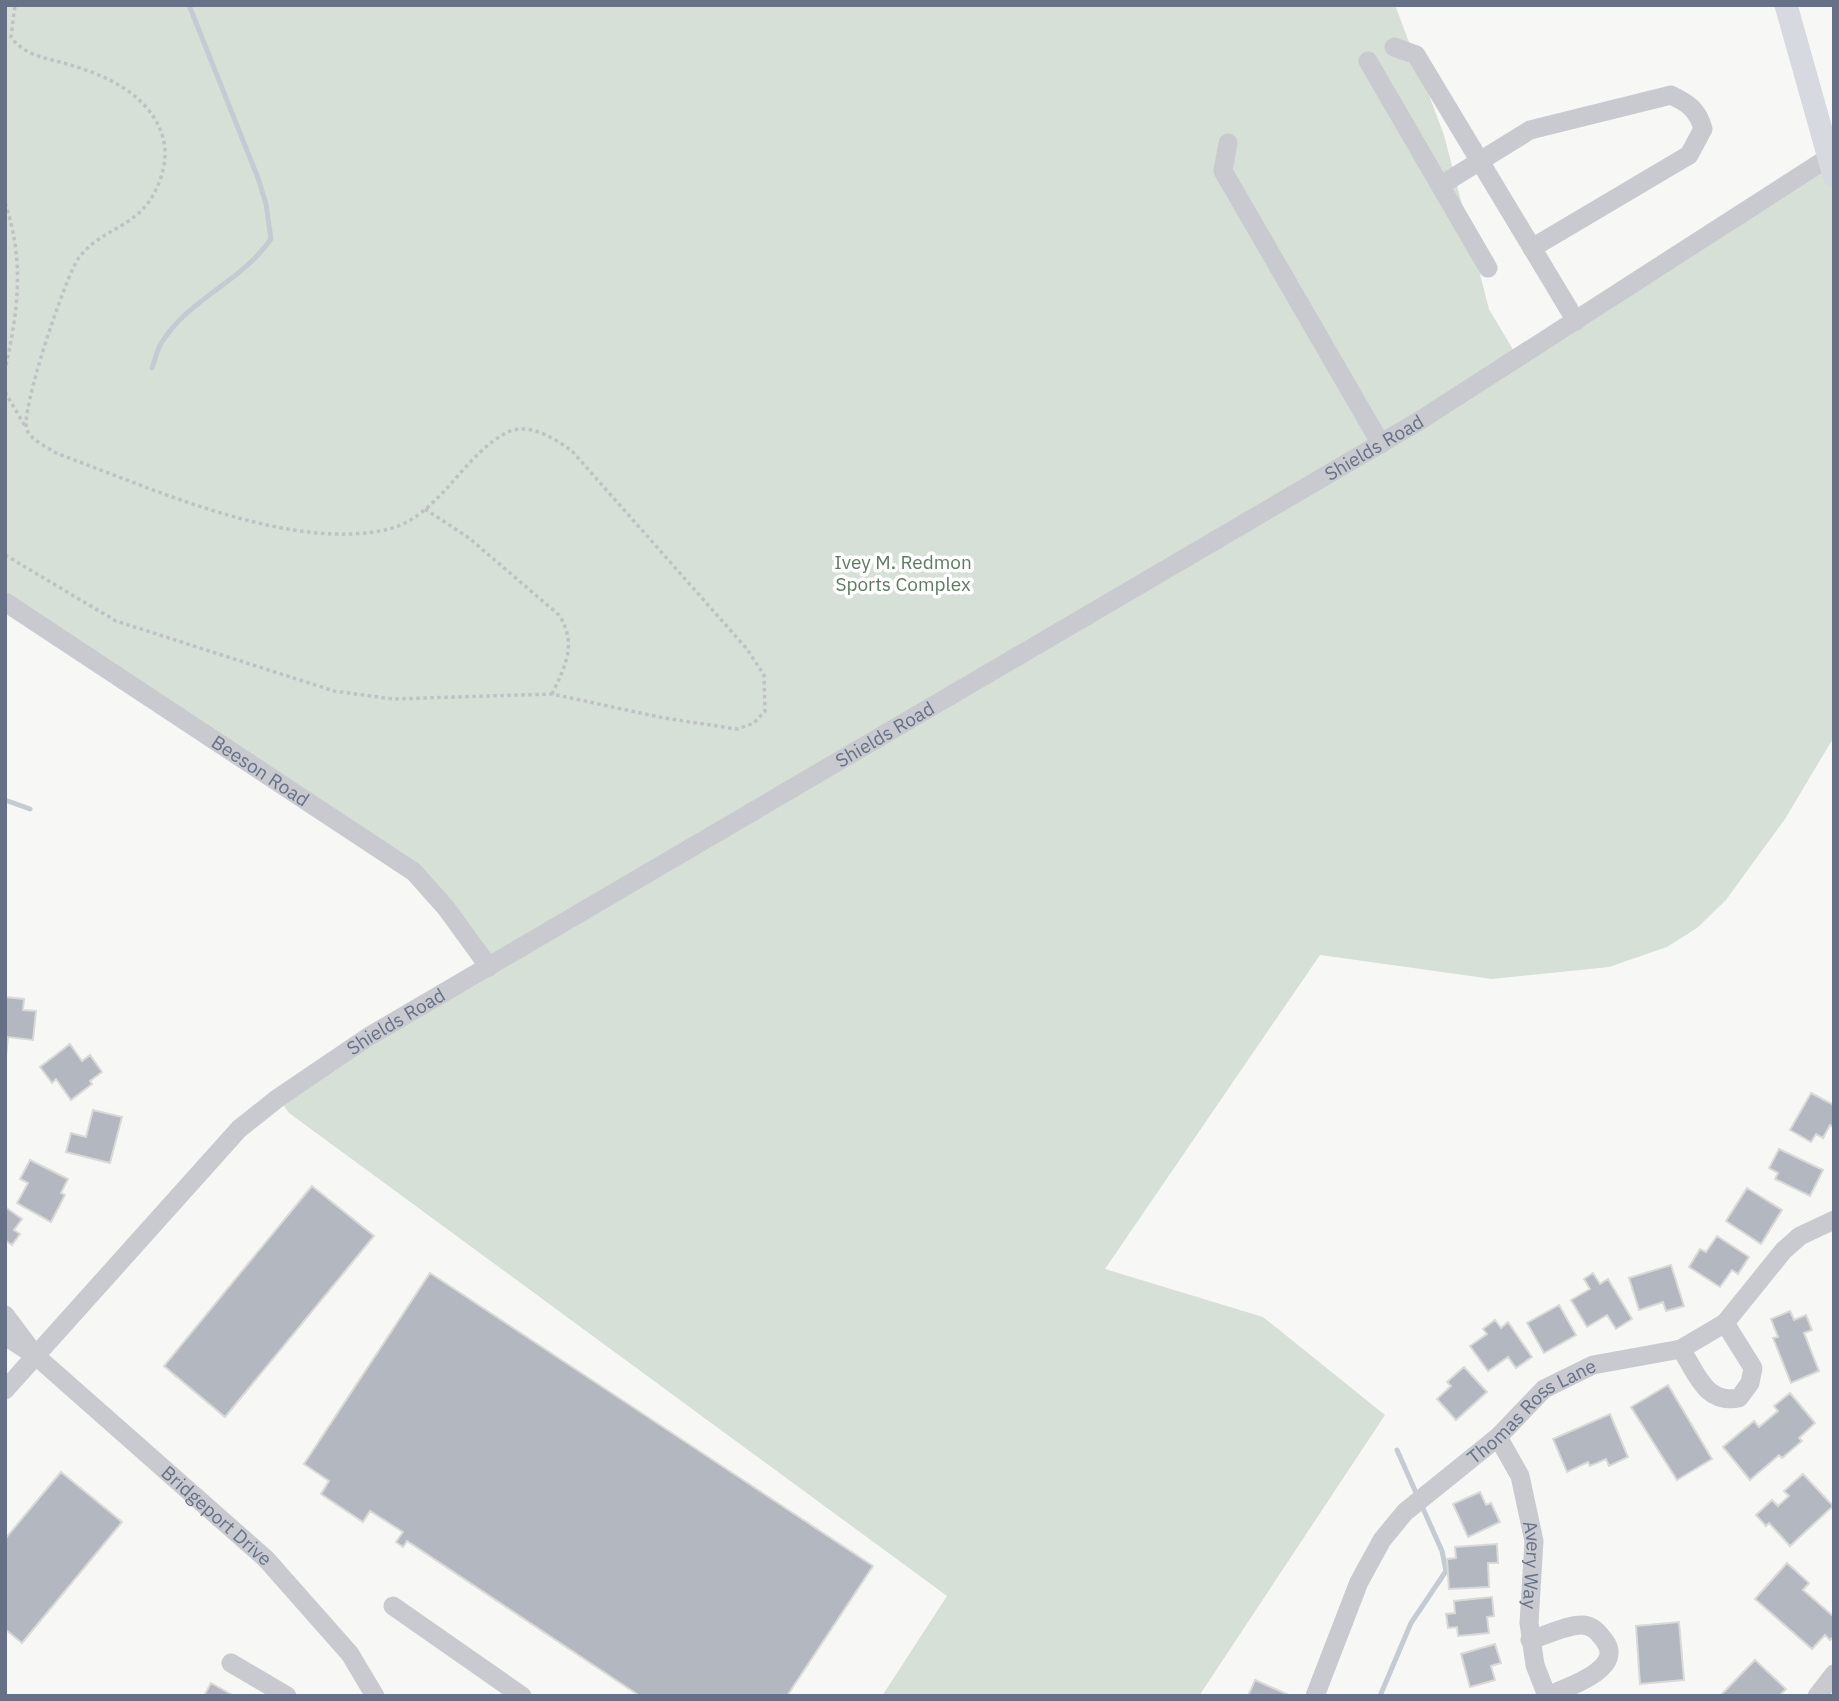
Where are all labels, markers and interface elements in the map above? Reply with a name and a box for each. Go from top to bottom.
street label: Shields Road [1320,409,1428,486]
park label: Ivey M. Redmon Sports Complex [834,550,972,596]
street label: Shields Road [831,696,939,772]
street label: Beeson Road [207,730,314,812]
street label: Shields Road [342,983,449,1060]
street label: Thomas Ross Lane [1462,1353,1600,1469]
street label: Bridgeport Drive [156,1460,277,1571]
street label: Avery Way [1518,1518,1546,1610]

